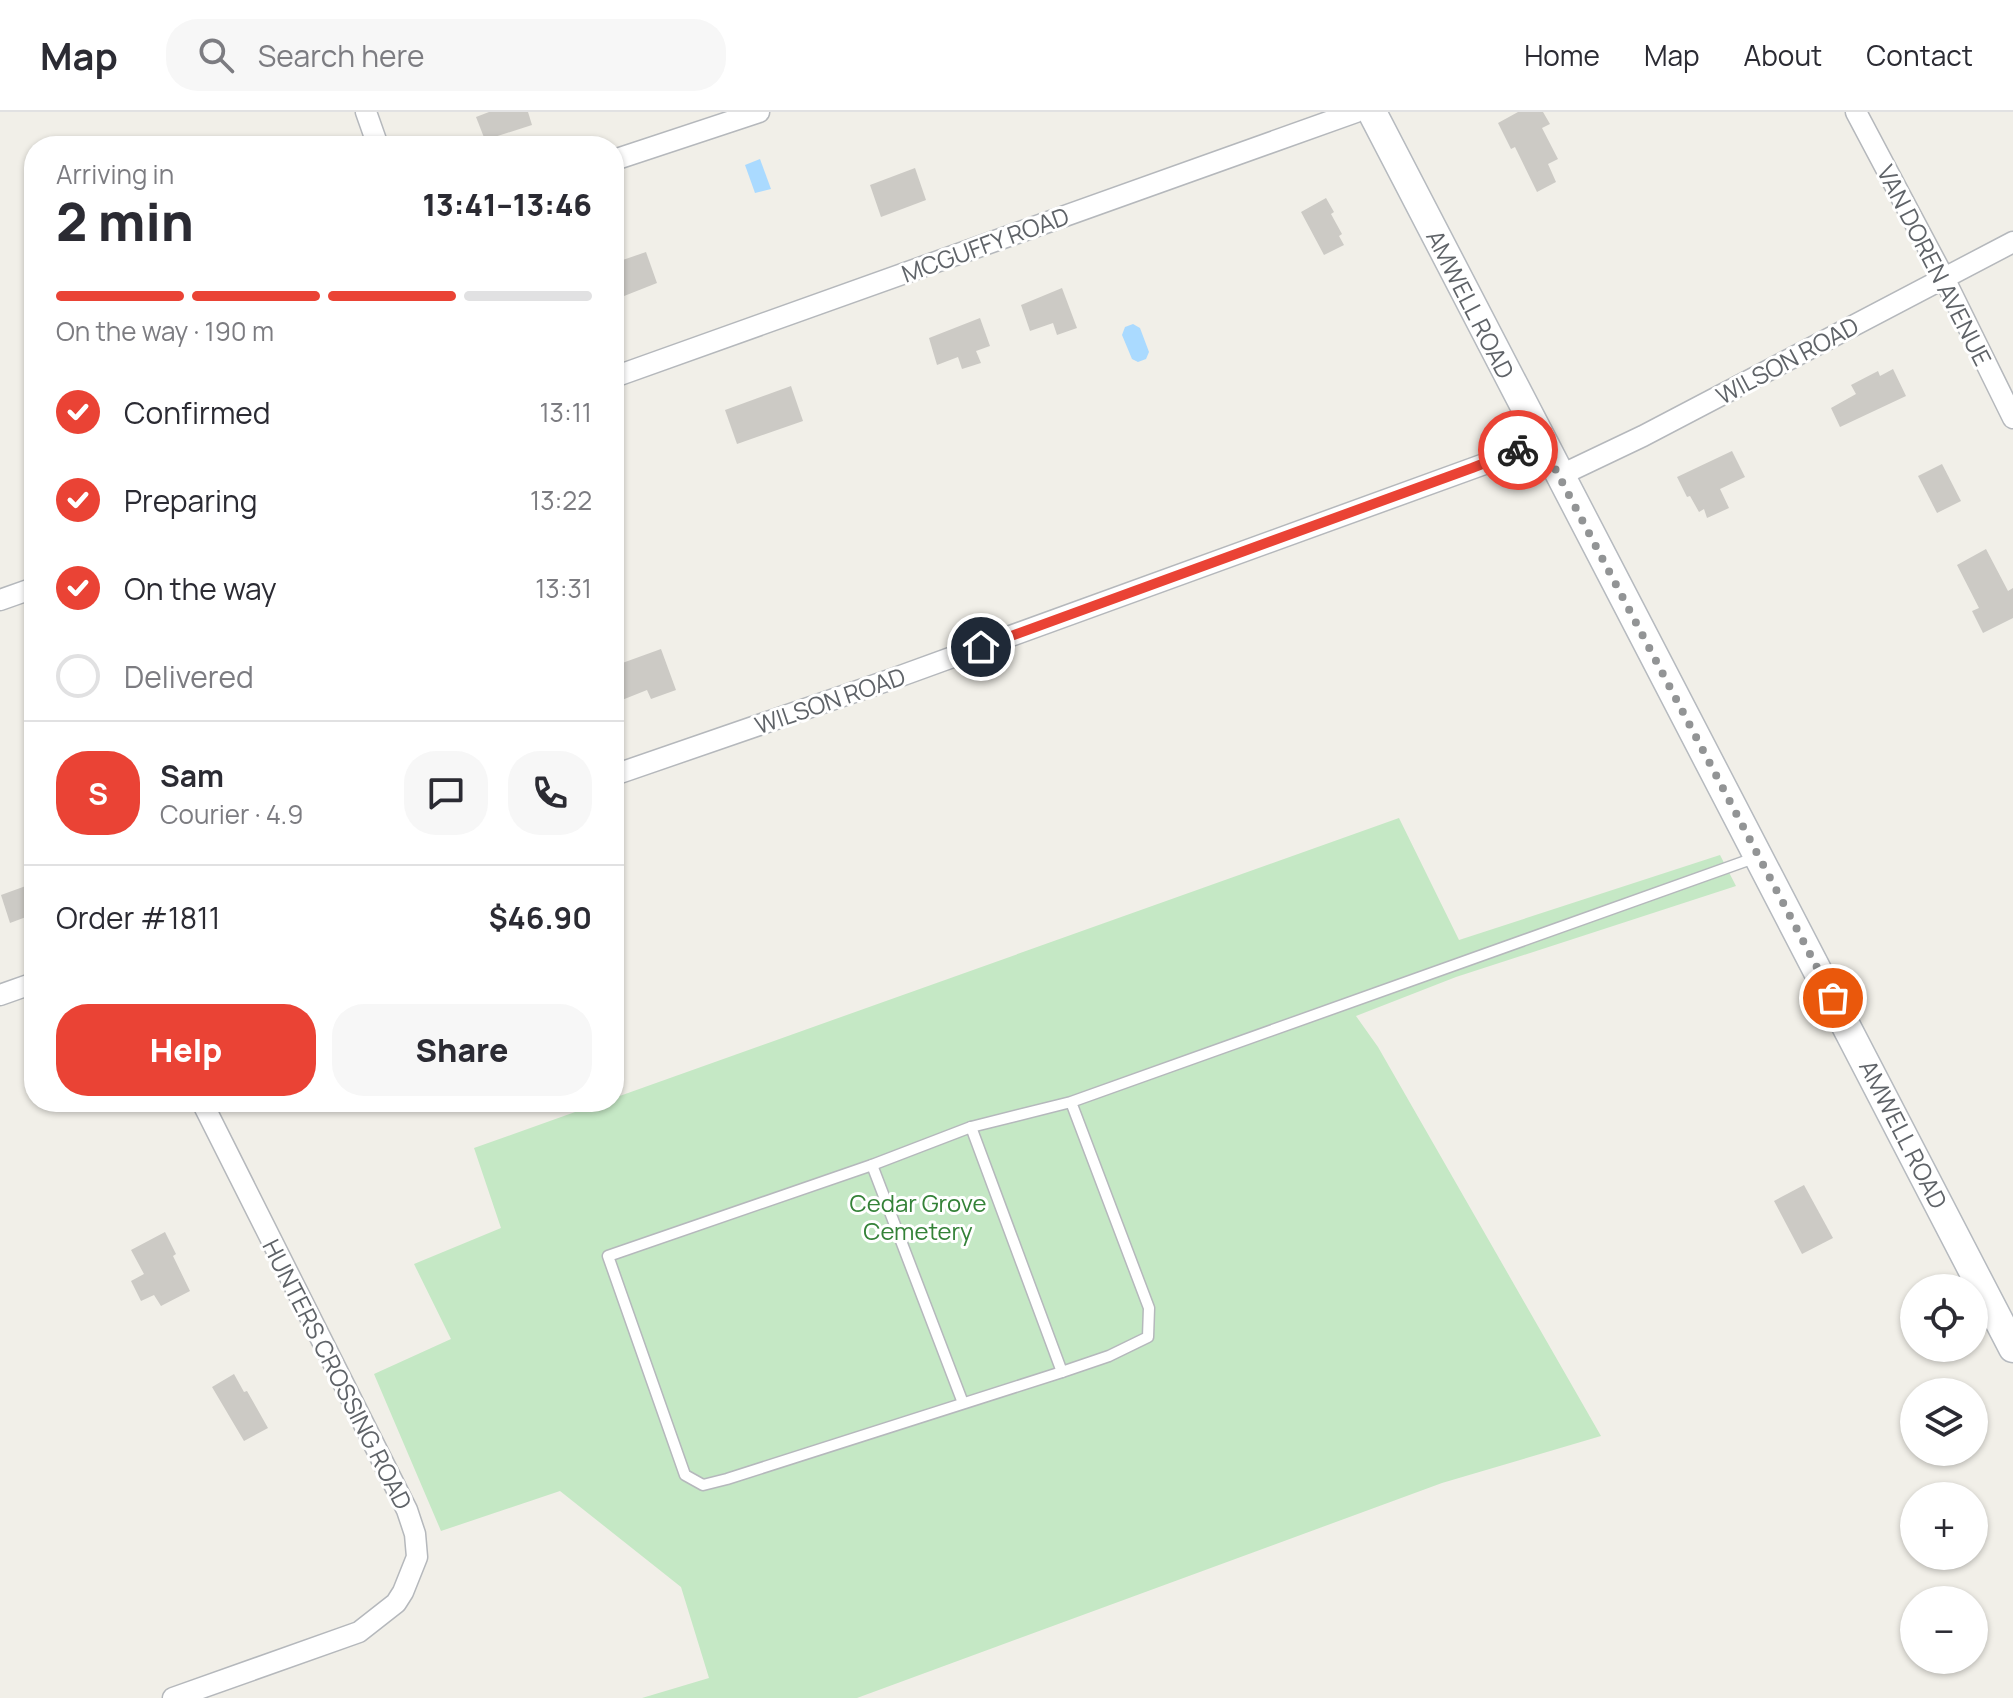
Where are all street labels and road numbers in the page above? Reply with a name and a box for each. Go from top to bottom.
street label: VAN DOREN AVENUE [1870,159,2000,371]
street label: MCGUFFY ROAD [897,198,1073,290]
street label: AMWELL ROAD [1419,224,1523,384]
street label: WILSON ROAD [1710,309,1864,411]
street label: WILSON ROAD [750,659,910,741]
street label: AMWELL ROAD [1852,1054,1956,1214]
street label: HUNTERS CROSSING ROAD [255,1233,421,1515]

